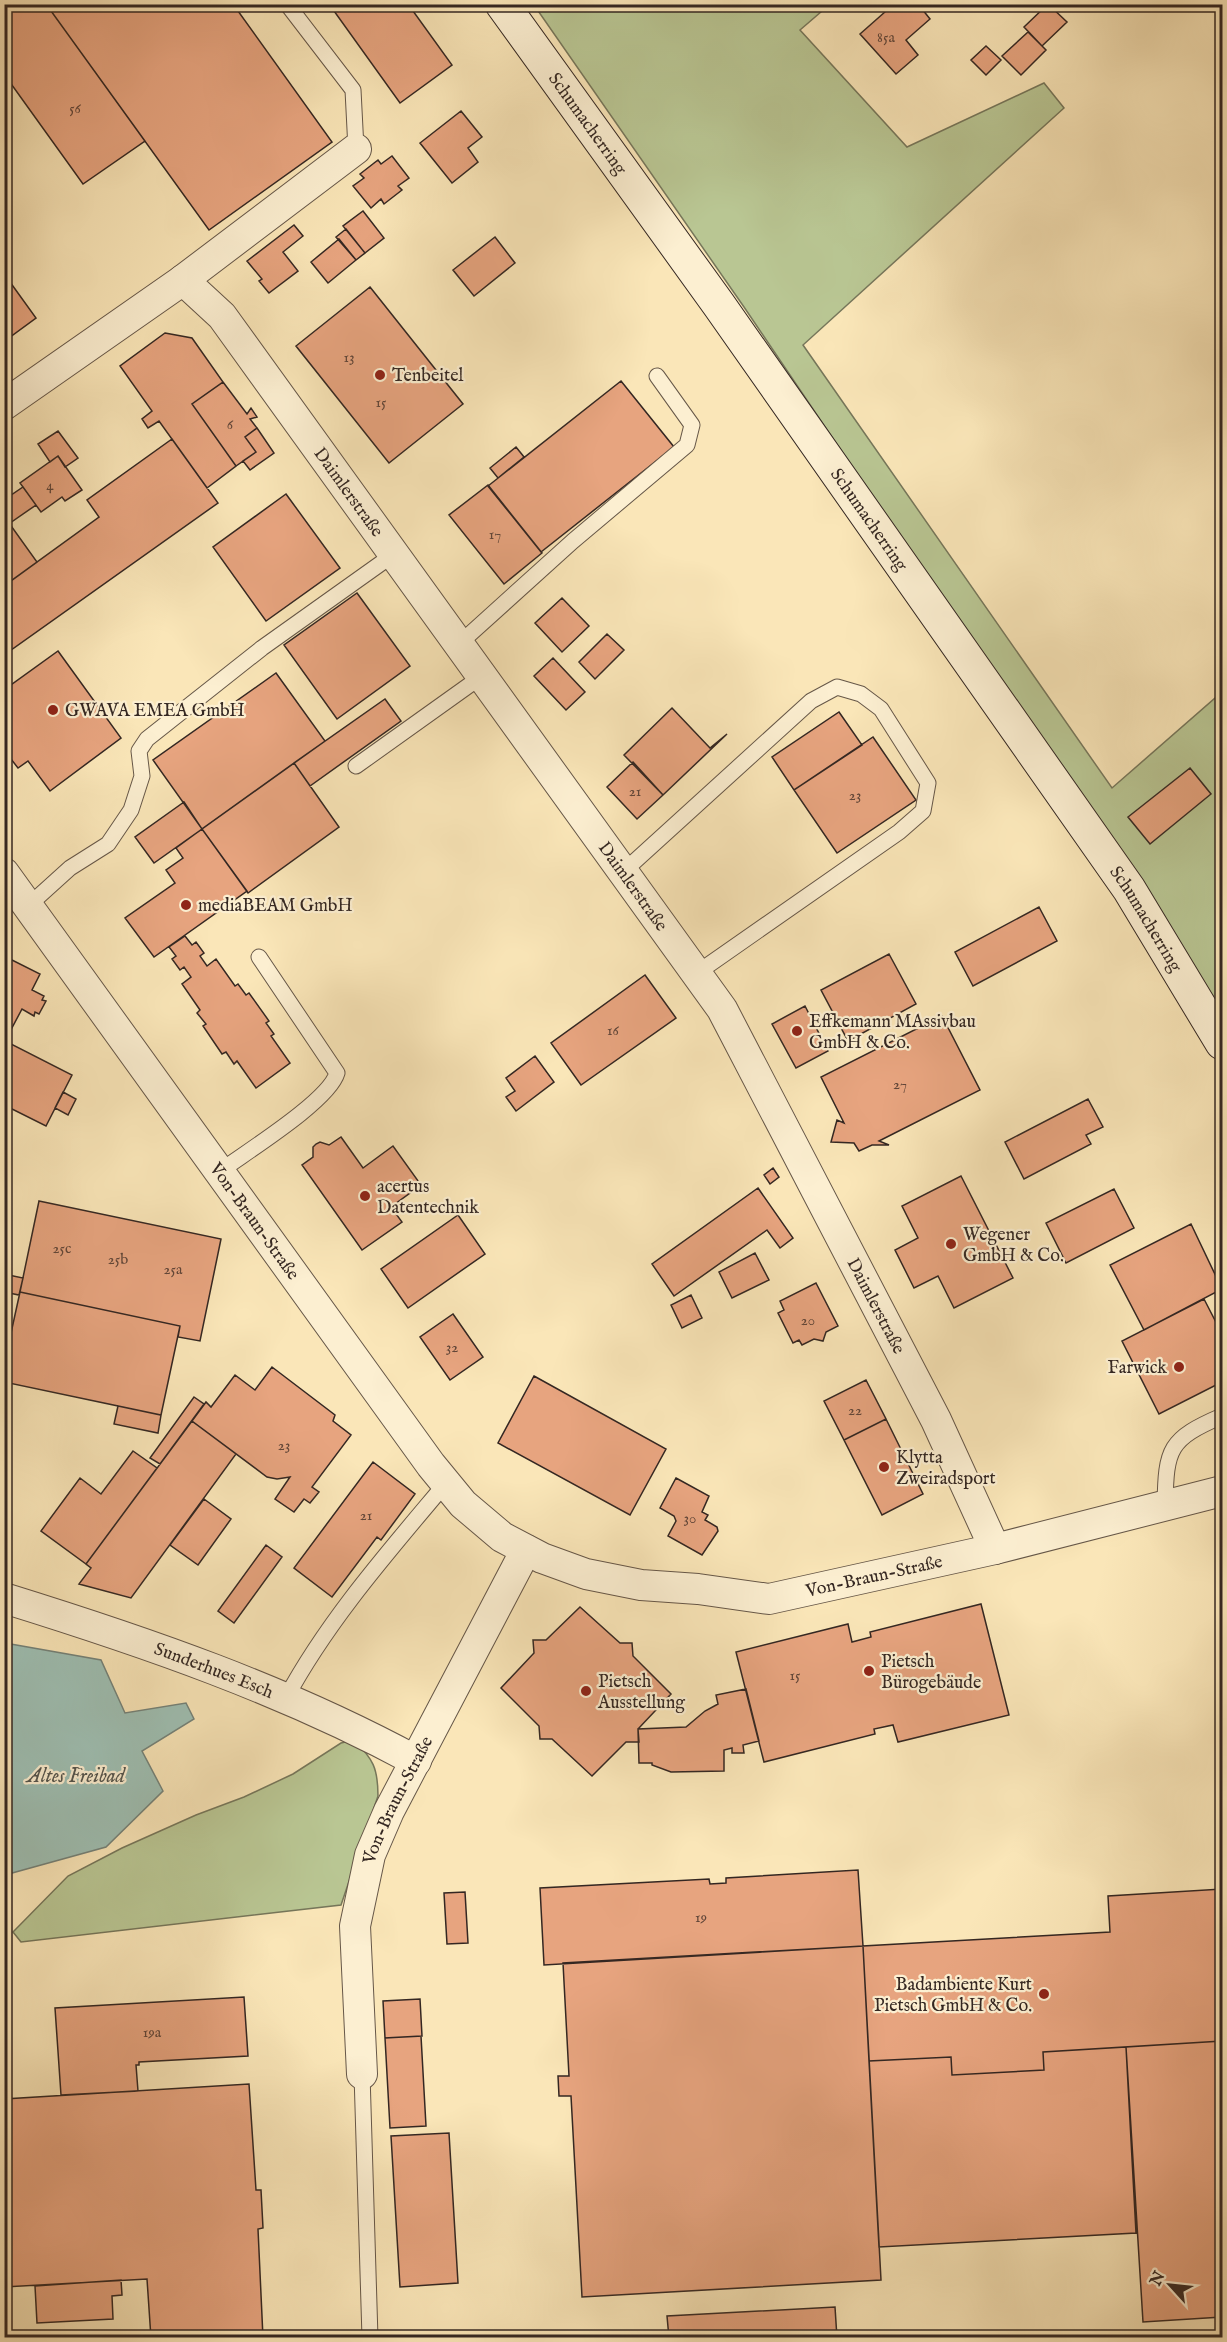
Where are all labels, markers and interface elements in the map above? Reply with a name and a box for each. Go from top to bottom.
house number: 85a [877,28,895,47]
street label: Schumacherring [542,69,631,180]
house number: 56 [69,99,82,118]
house number: 13 [343,348,355,367]
place label: Tenbeitel [392,365,463,388]
marker: Tenbeitel [373,368,387,382]
house number: 15 [375,393,387,412]
house number: 6 [227,415,234,434]
street label: Daimlerstraße [308,443,388,542]
street label: Schumacherring [824,464,912,576]
house number: 4 [46,476,54,495]
house number: 17 [489,525,501,544]
place label: GWAVA EMEA GmbH [65,700,245,723]
marker: GWAVA EMEA GmbH [46,703,60,717]
house number: 21 [629,782,641,801]
house number: 23 [849,786,861,805]
street label: Daimlerstraße [592,838,672,936]
street label: Schumacherring [1104,862,1187,977]
place label: mediaBEAM GmbH [198,895,353,918]
marker: mediaBEAM GmbH [179,898,193,912]
place label: Effkemann MAssivbau GmbH & Co. [809,1011,976,1055]
house number: 16 [607,1021,620,1040]
marker: Effkemann MAssivbau GmbH & Co. [790,1024,804,1038]
house number: 27 [893,1075,907,1094]
street label: Von-Braun-Straße [203,1158,304,1285]
place label: acertus Datentechnik [377,1176,479,1220]
marker: acertus Datentechnik [358,1189,372,1203]
place label: Wegener GmbH & Co. [963,1224,1064,1268]
marker: Wegener GmbH & Co. [944,1237,958,1251]
house number: 25c [53,1239,71,1258]
house number: 25b [108,1250,128,1269]
street label: Daimlerstraße [841,1254,910,1358]
house number: 25a [164,1260,183,1279]
house number: 20 [801,1311,815,1330]
house number: 32 [446,1338,458,1357]
place label: Farwick [1108,1357,1167,1380]
marker: Farwick [1172,1360,1186,1374]
house number: 22 [848,1401,862,1420]
house number: 23 [278,1436,290,1455]
place label: Klytta Zweiradsport [896,1447,996,1491]
marker: Klytta Zweiradsport [877,1460,891,1474]
house number: 21 [360,1506,372,1525]
house number: 30 [684,1509,696,1528]
street label: Von-Braun-Straße [803,1551,945,1604]
street label: Sunderhues Esch [151,1638,277,1705]
place label: Pietsch Bürogebäude [881,1651,981,1695]
marker: Pietsch Bürogebäude [862,1664,876,1678]
house number: 15 [789,1666,801,1685]
place label: Pietsch Ausstellung [597,1671,685,1715]
marker: Pietsch Ausstellung [579,1684,593,1698]
street label: Von-Braun-Straße [358,1733,439,1867]
water label: Altes Freibad [25,1764,127,1789]
house number: 19 [695,1908,707,1927]
place label: Badambiente Kurt Pietsch GmbH & Co. [874,1974,1032,2018]
marker: Badambiente Kurt Pietsch GmbH & Co. [1037,1987,1051,2001]
house number: 19a [143,2023,162,2042]
north arrow [1140,2255,1200,2315]
text: N [1146,2268,1171,2291]

